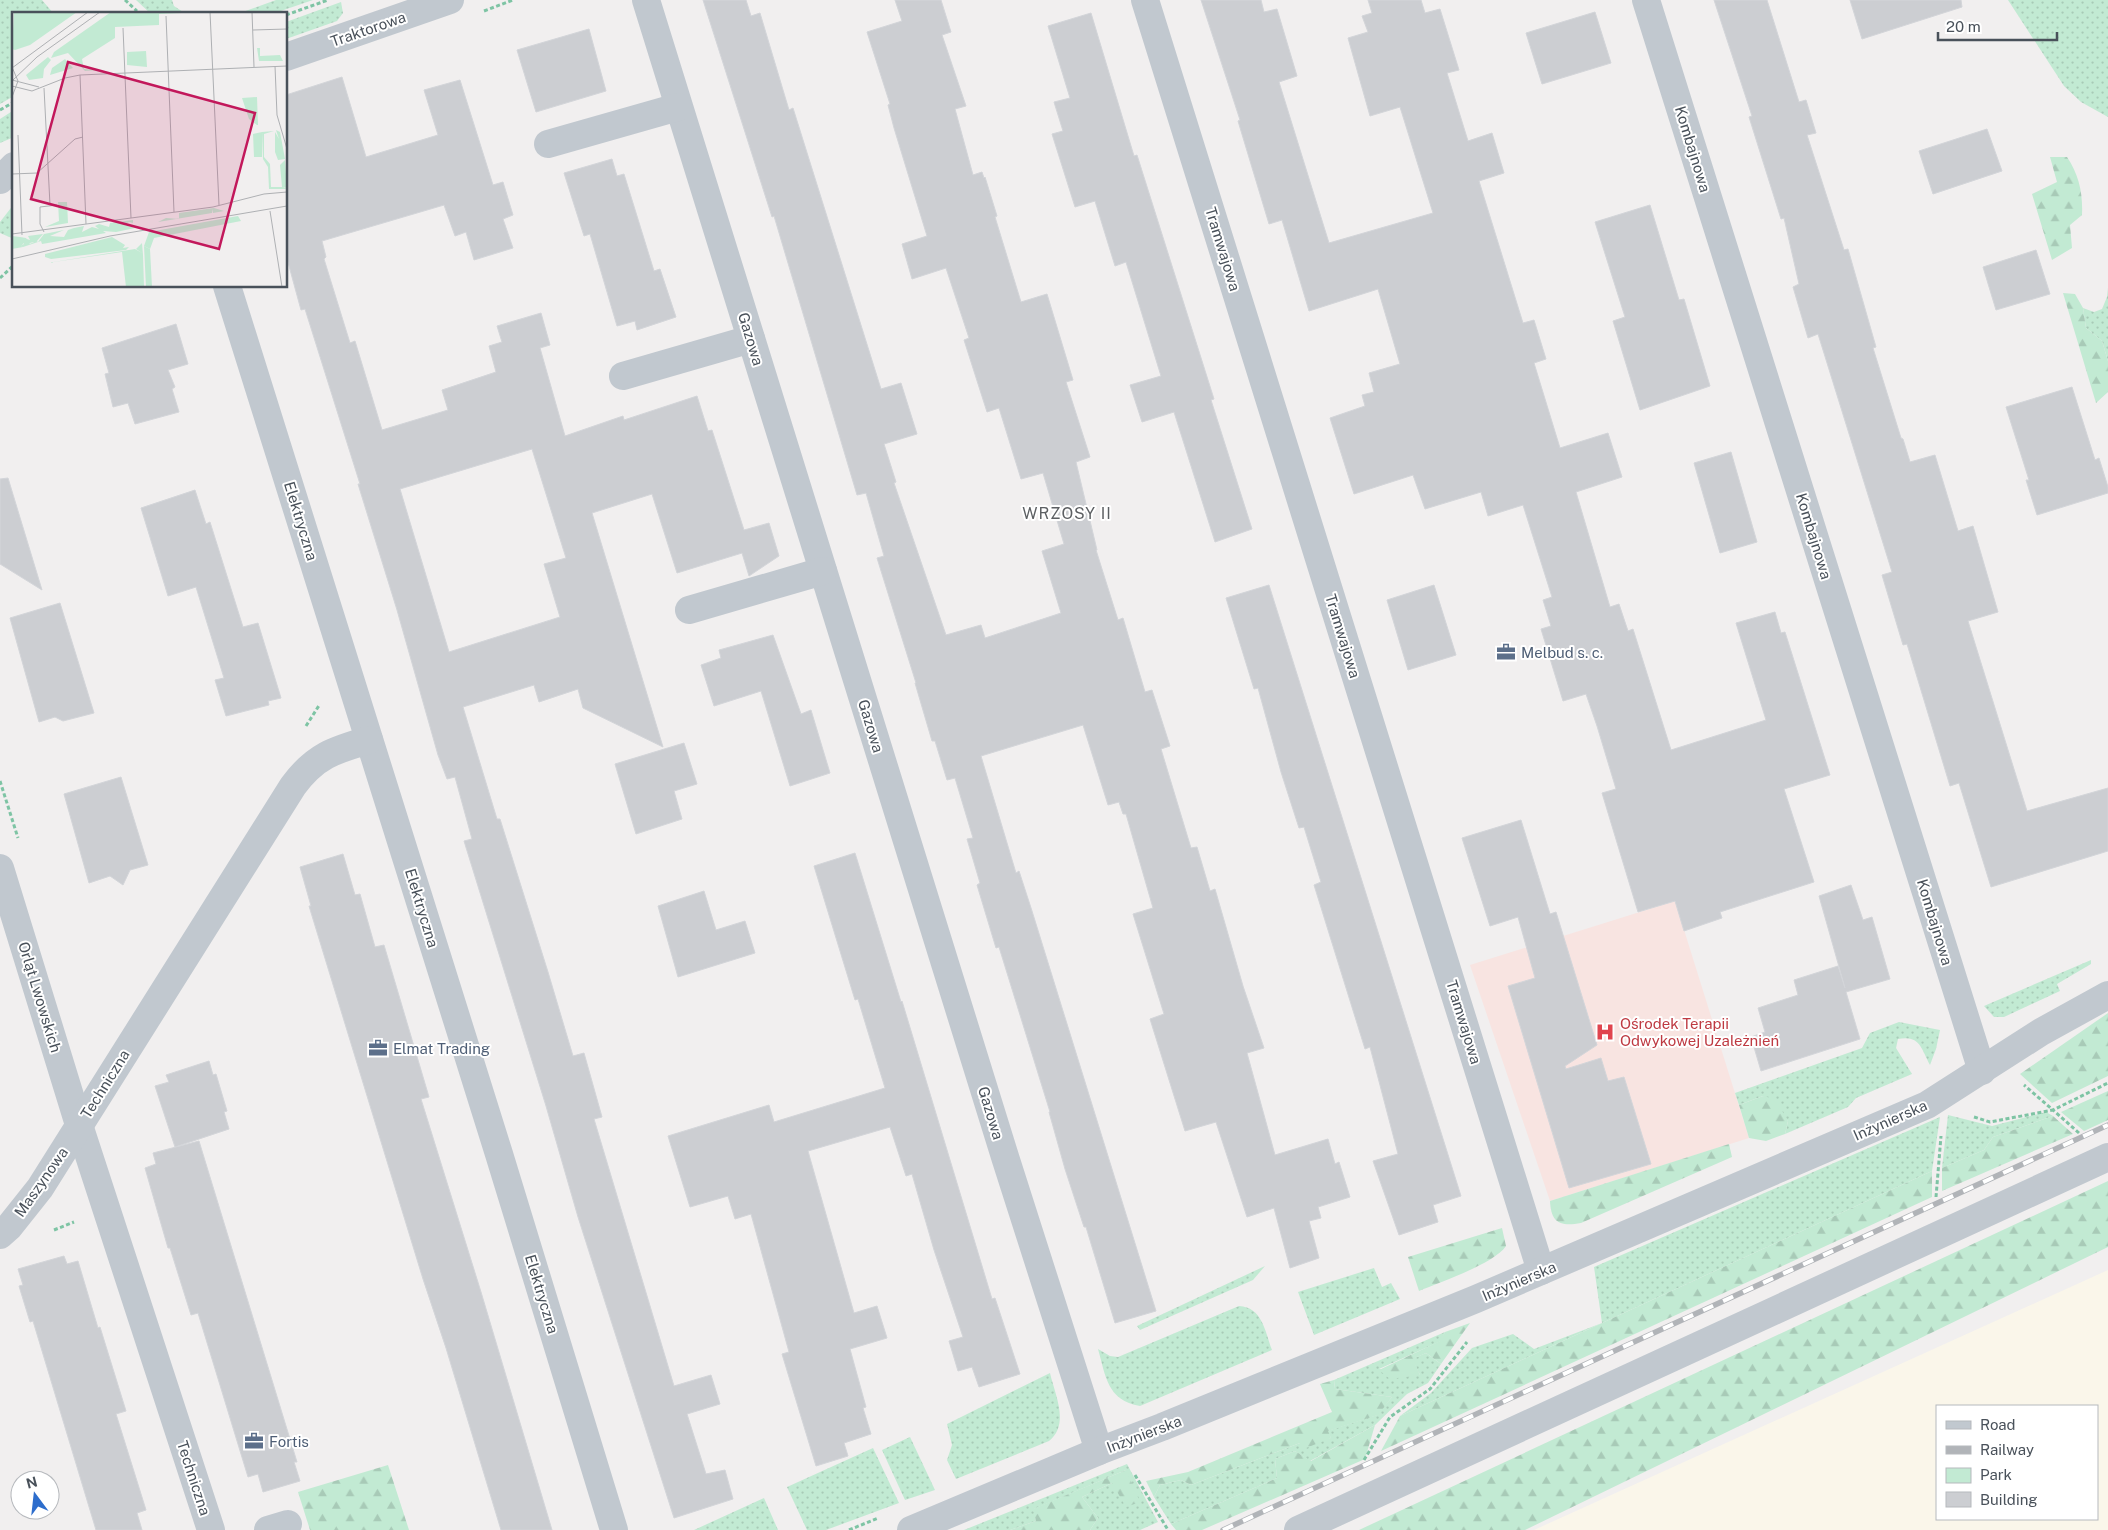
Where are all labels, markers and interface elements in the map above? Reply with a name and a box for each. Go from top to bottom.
street label: Traktorowa [328,8,408,50]
scale bar [1938,10,2057,42]
inset map [12,12,288,288]
text: 20 m [1946,18,1981,35]
street label: Kombajnowa [1672,104,1714,194]
street label: Tramwajowa [1202,205,1244,293]
street label: Gazowa [735,310,767,368]
street label: Elektryczna [281,479,321,563]
street label: Kombajnowa [1793,491,1835,581]
district label: WRZOSY II [1022,504,1112,523]
street label: Tramwajowa [1322,592,1364,680]
office icon: Melbud s. c. [1495,641,1517,663]
place label: Melbud s. c. [1521,644,1603,661]
street label: Gazowa [855,697,887,755]
street label: Elektryczna [402,866,442,950]
street label: Kombajnowa [1914,877,1956,967]
street label: Orląt Lwowskich [15,940,65,1054]
street label: Tramwajowa [1443,978,1485,1066]
place label: Ośrodek Terapii Odwykowej Uzależnień [1620,1015,1779,1049]
hospital icon: Ośrodek Terapii Odwykowej Uzależnień [1594,1021,1616,1043]
office icon: Elmat Trading [367,1037,389,1059]
place label: Elmat Trading [393,1040,490,1057]
street label: Techniczna [77,1047,133,1121]
street label: Gazowa [975,1084,1007,1142]
street label: Inżynierska [1851,1096,1929,1144]
street label: Maszynowa [11,1144,71,1220]
street label: Elektryczna [522,1252,562,1336]
street label: Inżynierska [1479,1258,1559,1304]
legend [1936,1405,2098,1520]
street label: Inżynierska [1104,1412,1184,1456]
text: Road [1980,1416,2016,1433]
office icon: Fortis [243,1430,265,1452]
place label: Fortis [269,1433,309,1450]
street label: Techniczna [174,1438,214,1518]
text: Railway [1980,1441,2034,1458]
text: Park [1980,1466,2012,1483]
north arrow [10,1470,60,1520]
text: N [24,1473,39,1492]
text: Building [1980,1491,2038,1508]

